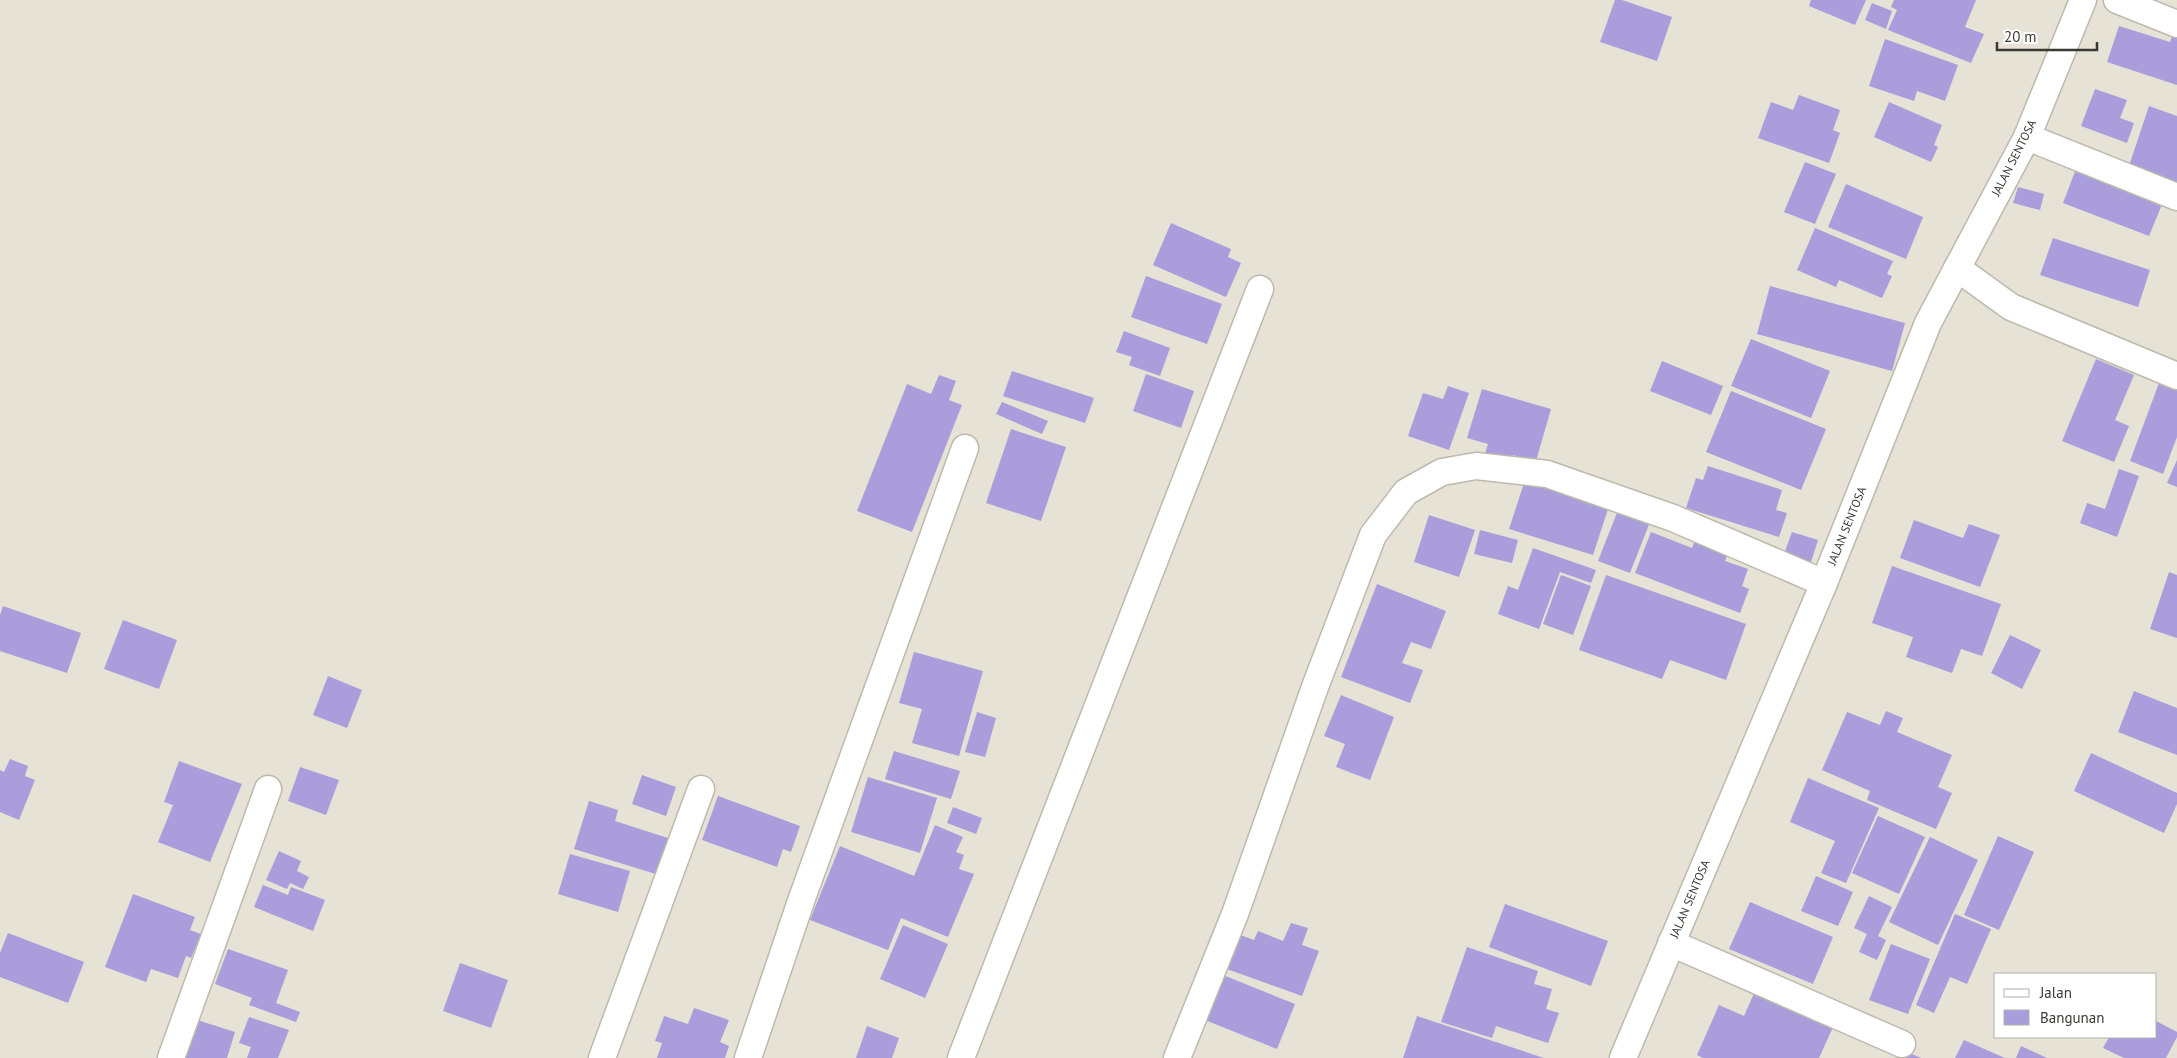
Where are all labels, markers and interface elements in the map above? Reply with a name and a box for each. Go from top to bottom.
scale bar [1997,20,2097,52]
text: 20 m [2004,27,2037,46]
street label: JALAN SENTOSA [1987,117,2039,199]
street label: JALAN SENTOSA [1824,484,1869,568]
street label: JALAN SENTOSA [1666,857,1713,941]
legend [1994,973,2157,1038]
text: Jalan [2039,983,2072,1002]
text: Bangunan [2040,1008,2104,1027]

